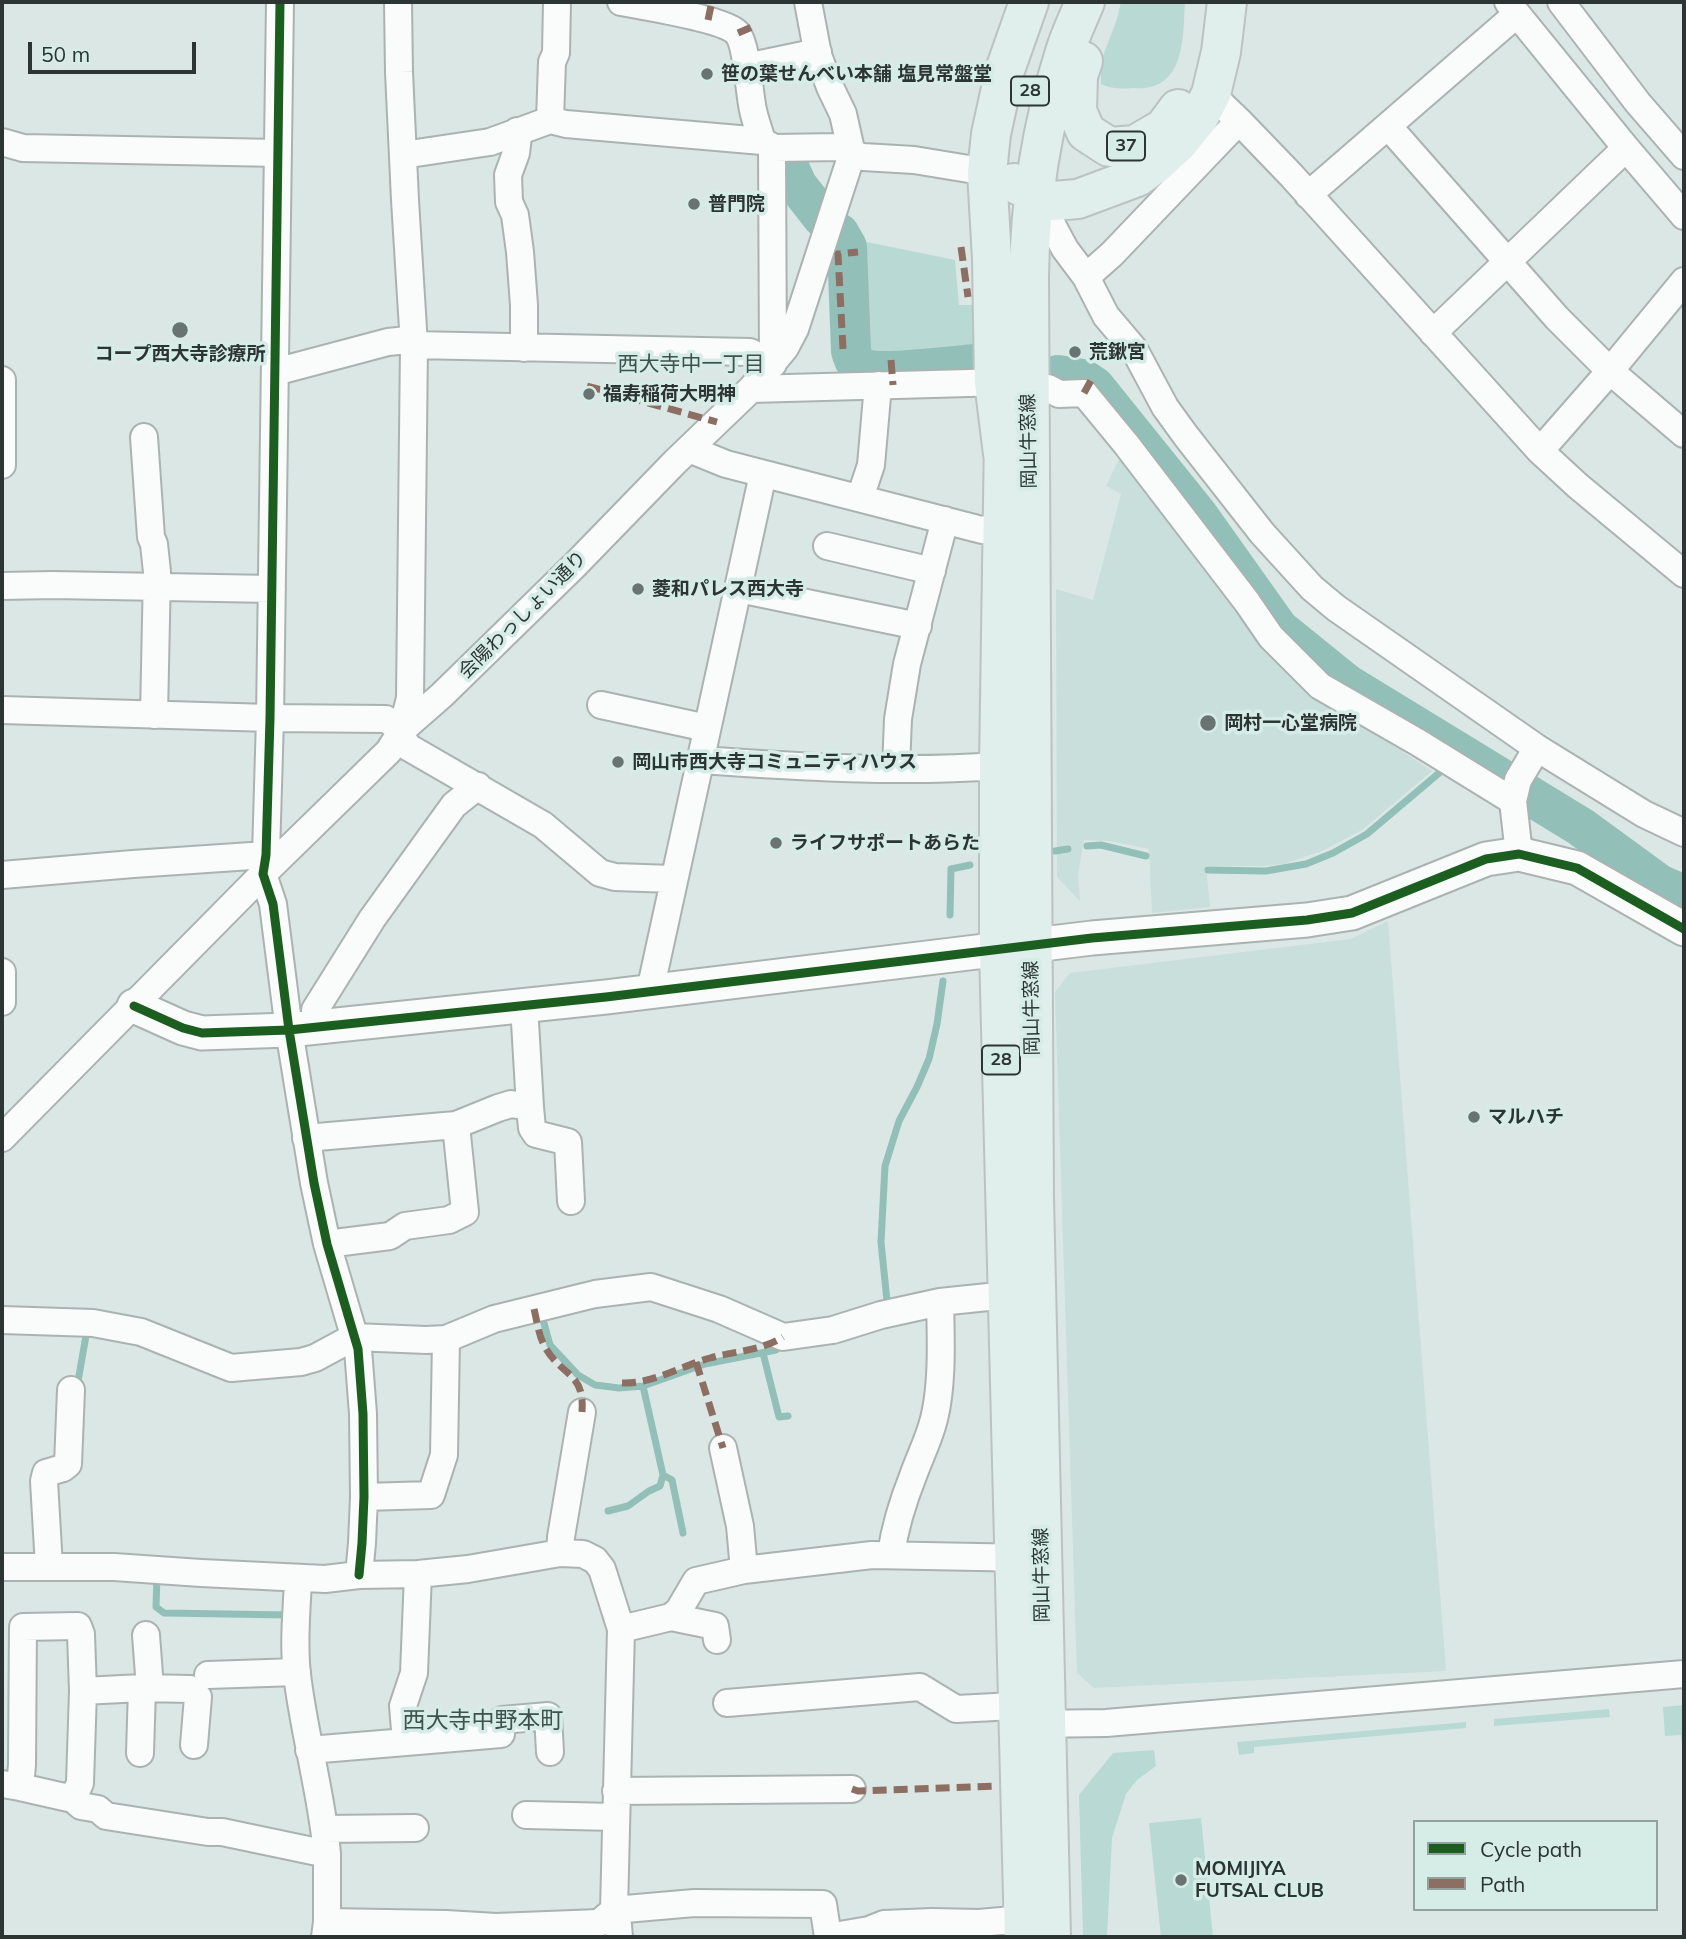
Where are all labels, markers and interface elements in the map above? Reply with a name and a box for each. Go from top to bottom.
scale bar [32,28,200,72]
text: 50 m [41,41,90,67]
place label: 笹の葉せんべい本舗 塩見常盤堂 [721,63,992,85]
marker: 笹の葉せんべい本舗 塩見常盤堂 [699,66,715,82]
road number: 28 [1011,76,1049,106]
road number: 37 [1107,132,1145,160]
place label: 普門院 [708,193,765,215]
marker: 普門院 [686,196,702,212]
marker: コープ西大寺診療所 [170,320,190,340]
place label: 荒鍬宮 [1089,341,1146,363]
place label: コープ西大寺診療所 [95,343,265,365]
marker: 荒鍬宮 [1067,344,1083,360]
district label: 西大寺中一丁目 [618,352,764,378]
place label: 福寿稲荷大明神 [603,383,736,405]
marker: 福寿稲荷大明神 [581,386,597,402]
street label: 岡山牛窓線 [1017,393,1041,489]
street label: 会陽わっしょい通り [454,546,592,684]
place label: 菱和パレス西大寺 [652,578,804,600]
marker: 菱和パレス西大寺 [630,581,646,597]
place label: 岡村一心堂病院 [1224,712,1357,734]
marker: 岡村一心堂病院 [1198,713,1218,733]
place label: 岡山市西大寺コミュニティハウス [632,751,917,773]
marker: 岡山市西大寺コミュニティハウス [610,754,626,770]
place label: ライフサポートあらた [790,832,980,854]
marker: ライフサポートあらた [768,835,784,851]
street label: 岡山牛窓線 [1020,960,1044,1056]
road number: 28 [982,1045,1020,1074]
place label: マルハチ [1488,1106,1564,1128]
marker: マルハチ [1466,1109,1482,1125]
street label: 岡山牛窓線 [1030,1527,1054,1623]
district label: 西大寺中野本町 [403,1707,563,1735]
legend [1413,1820,1658,1911]
text: Cycle path [1480,1836,1582,1862]
place label: MOMIJIYA FUTSAL CLUB [1195,1858,1324,1902]
text: Path [1480,1871,1525,1897]
marker: MOMIJIYA FUTSAL CLUB [1173,1872,1189,1888]

